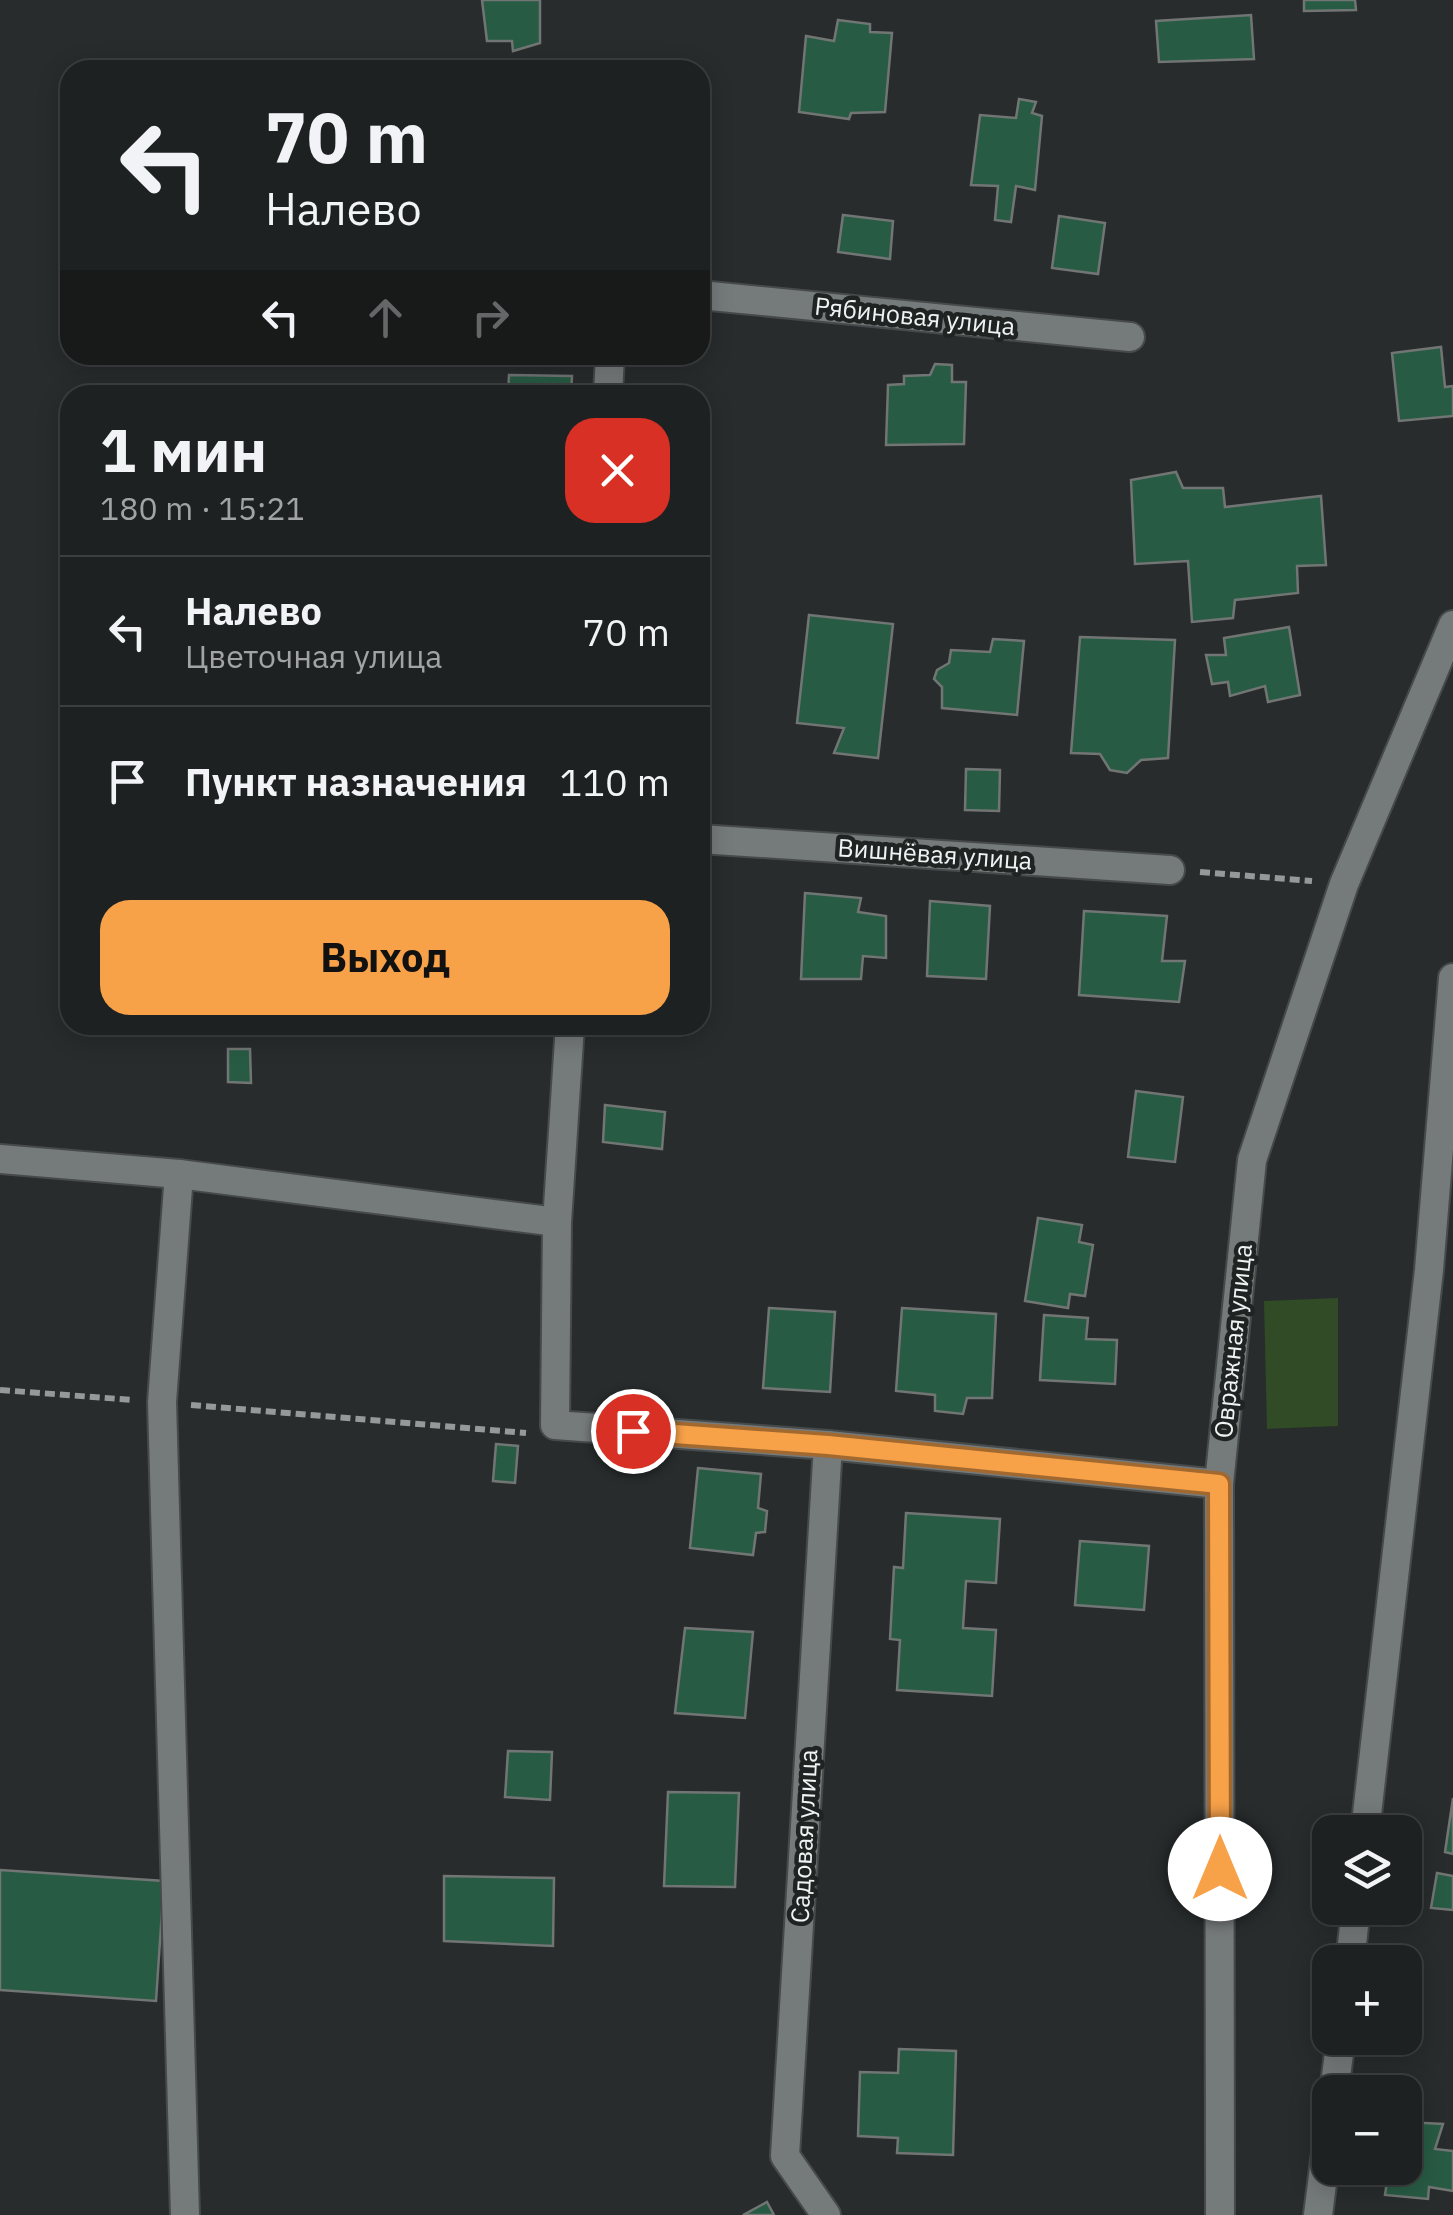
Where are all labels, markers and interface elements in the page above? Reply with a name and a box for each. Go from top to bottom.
text: 70 m [265,91,428,182]
icon: left [100,100,230,230]
text: Налево [265,179,422,237]
street label: Рябиновая улица [813,289,1017,342]
icon: left [253,290,308,345]
icon: ahead [358,290,413,345]
icon: right [463,290,518,345]
text: 1 мин [100,410,267,489]
button: close [565,418,670,523]
text: 180 m · 15:21 [100,487,305,529]
text: Налево [185,586,322,635]
icon: left [100,604,155,659]
text: 70 m [582,607,670,656]
text: Цветочная улица [185,635,442,677]
icon: arrive [100,754,155,809]
text: Пункт назначения [185,757,527,806]
text: 110 m [559,757,670,806]
street label: Вишнёвая улица [837,830,1034,877]
button: Выход [100,900,670,1015]
street label: Овражная улица [1206,1242,1259,1440]
pin [591,1389,676,1474]
icon: arrive [606,1404,661,1459]
street label: Садовая улица [782,1748,825,1924]
map controls [1312,1815,1422,2185]
button: layers [1312,1815,1422,1925]
position arrow [1168,1817,1272,1921]
button: + [1312,1945,1422,2055]
button: − [1312,2075,1422,2185]

